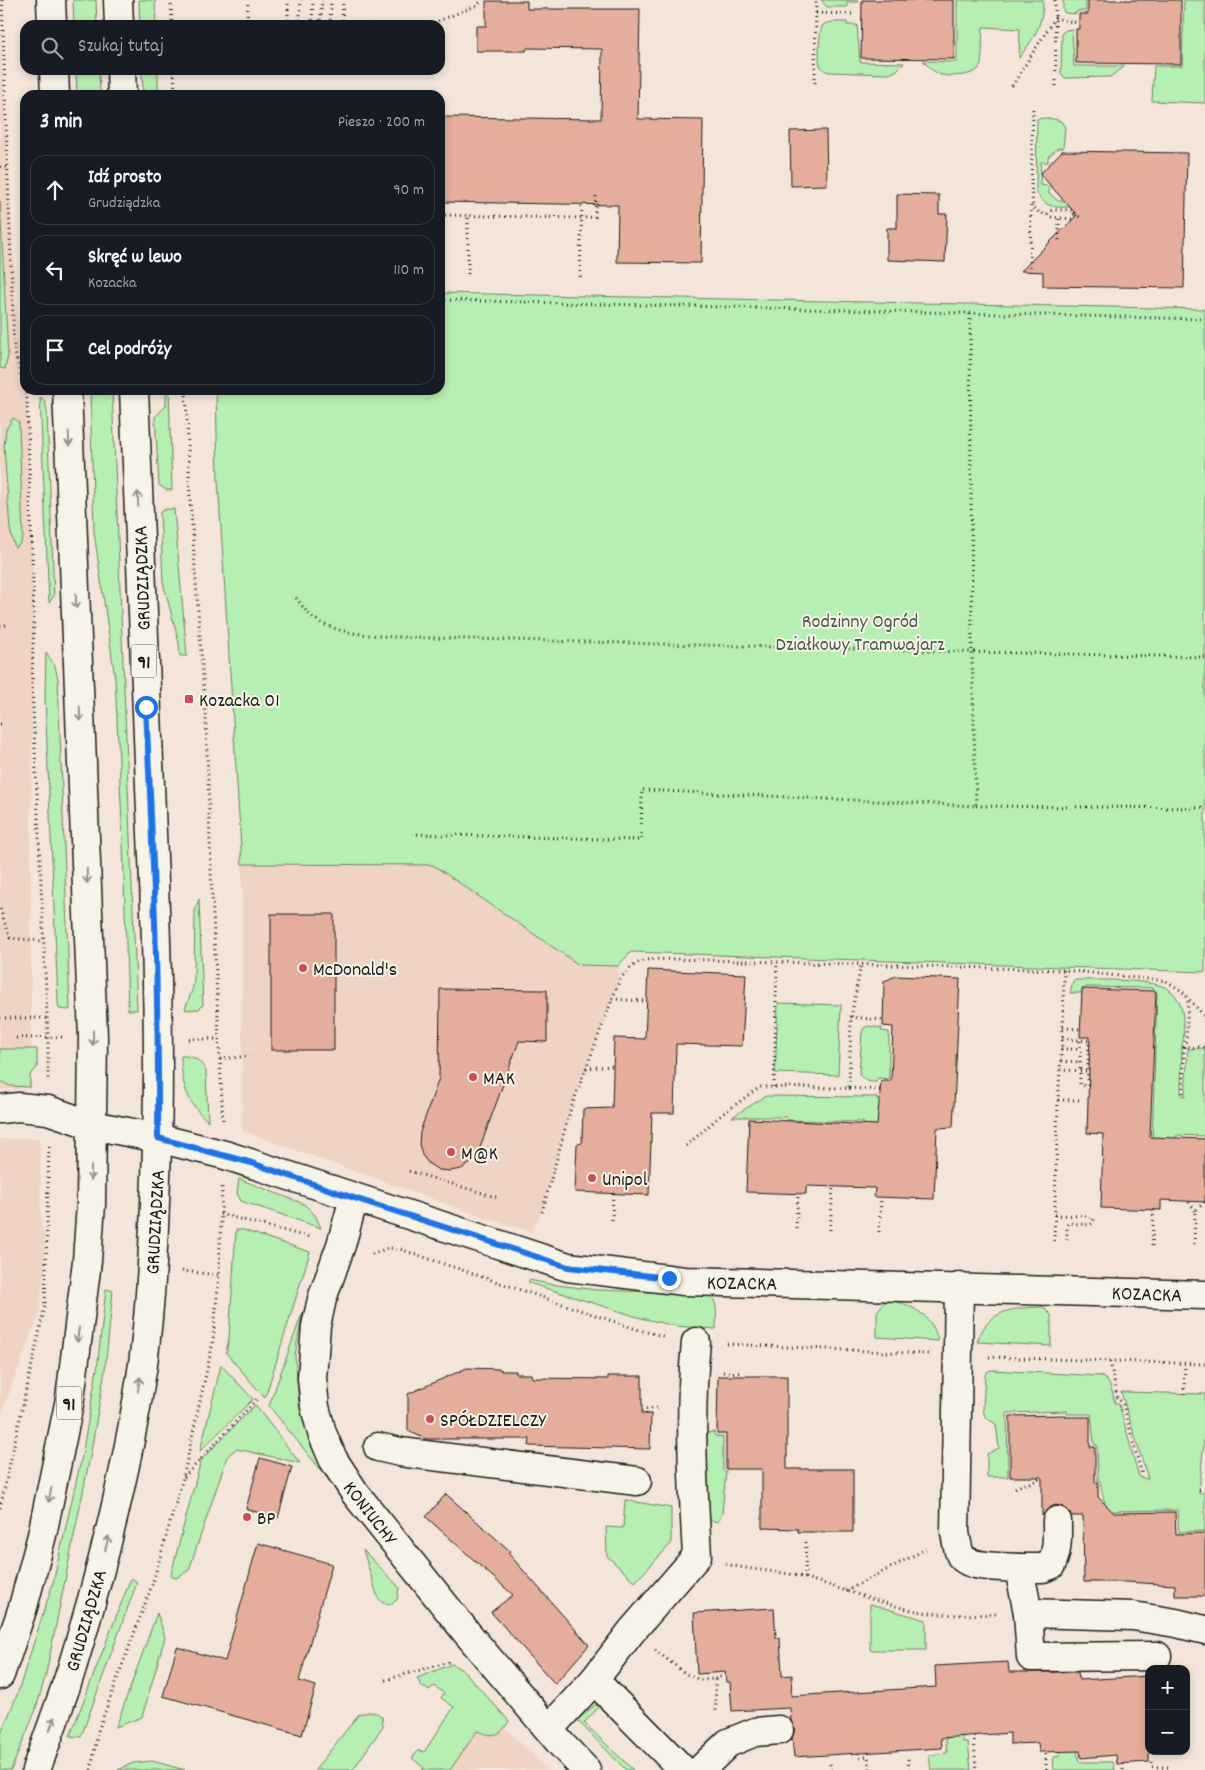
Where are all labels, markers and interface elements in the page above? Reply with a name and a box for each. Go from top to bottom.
search box [20,20,445,75]
icon: search [38,34,66,62]
text: Szukaj tutaj [78,34,164,61]
text: 3 min [40,108,82,138]
text: Pieszo · 200 m [338,111,425,134]
text: Idź prosto [88,165,161,192]
icon: ahead [41,176,69,204]
text: 90 m [393,179,424,202]
text: Grudziądzka [88,192,160,215]
text: Skręć w lewo [88,245,182,272]
icon: left [41,256,69,284]
text: 110 m [394,259,424,282]
text: Kozacka [88,272,137,295]
icon: arrive [41,336,69,364]
text: Cel podróży [88,337,171,364]
one-way arrow [65,430,74,446]
one-way arrow [133,491,142,507]
street label: GRUDZIĄDZKA [128,525,160,631]
one-way arrow [71,592,81,609]
park label: Rodzinny Ogród Działkowy Tramwajarz [775,609,945,660]
road number: 91 [132,644,156,678]
place label: Kozacka 01 [199,688,280,716]
marker: Kozacka 01 [183,693,195,705]
route start [135,696,158,719]
one-way arrow [76,705,85,721]
one-way arrow [82,868,91,884]
place label: McDonald's [313,957,397,985]
marker: McDonald's [297,962,309,974]
one-way arrow [88,1030,98,1046]
place label: MAK [483,1066,515,1094]
marker: MAK [467,1071,479,1083]
place label: M@K [461,1141,498,1169]
marker: M@K [445,1146,457,1158]
one-way arrow [86,1165,96,1181]
place label: Unipol [602,1167,648,1195]
street label: GRUDZIĄDZKA [140,1169,174,1275]
marker: Unipol [586,1172,598,1184]
route end [658,1267,681,1290]
street label: KOZACKA [706,1270,778,1300]
street label: KOZACKA [1111,1281,1183,1311]
one-way arrow [73,1327,83,1343]
one-way arrow [135,1377,145,1393]
road number: 91 [56,1386,82,1420]
place label: SPÓŁDZIELCZY [440,1408,547,1436]
marker: SPÓŁDZIELCZY [424,1413,436,1425]
street label: KONIUCHY [335,1476,403,1552]
one-way arrow [45,1487,54,1503]
place label: BP [257,1506,276,1534]
marker: BP [241,1511,253,1523]
one-way arrow [103,1536,112,1552]
street label: GRUDZIĄDZKA [60,1566,116,1675]
map controls [1145,1665,1190,1755]
button: + [1145,1665,1190,1710]
button: − [1145,1710,1190,1755]
one-way arrow [48,1717,57,1732]

